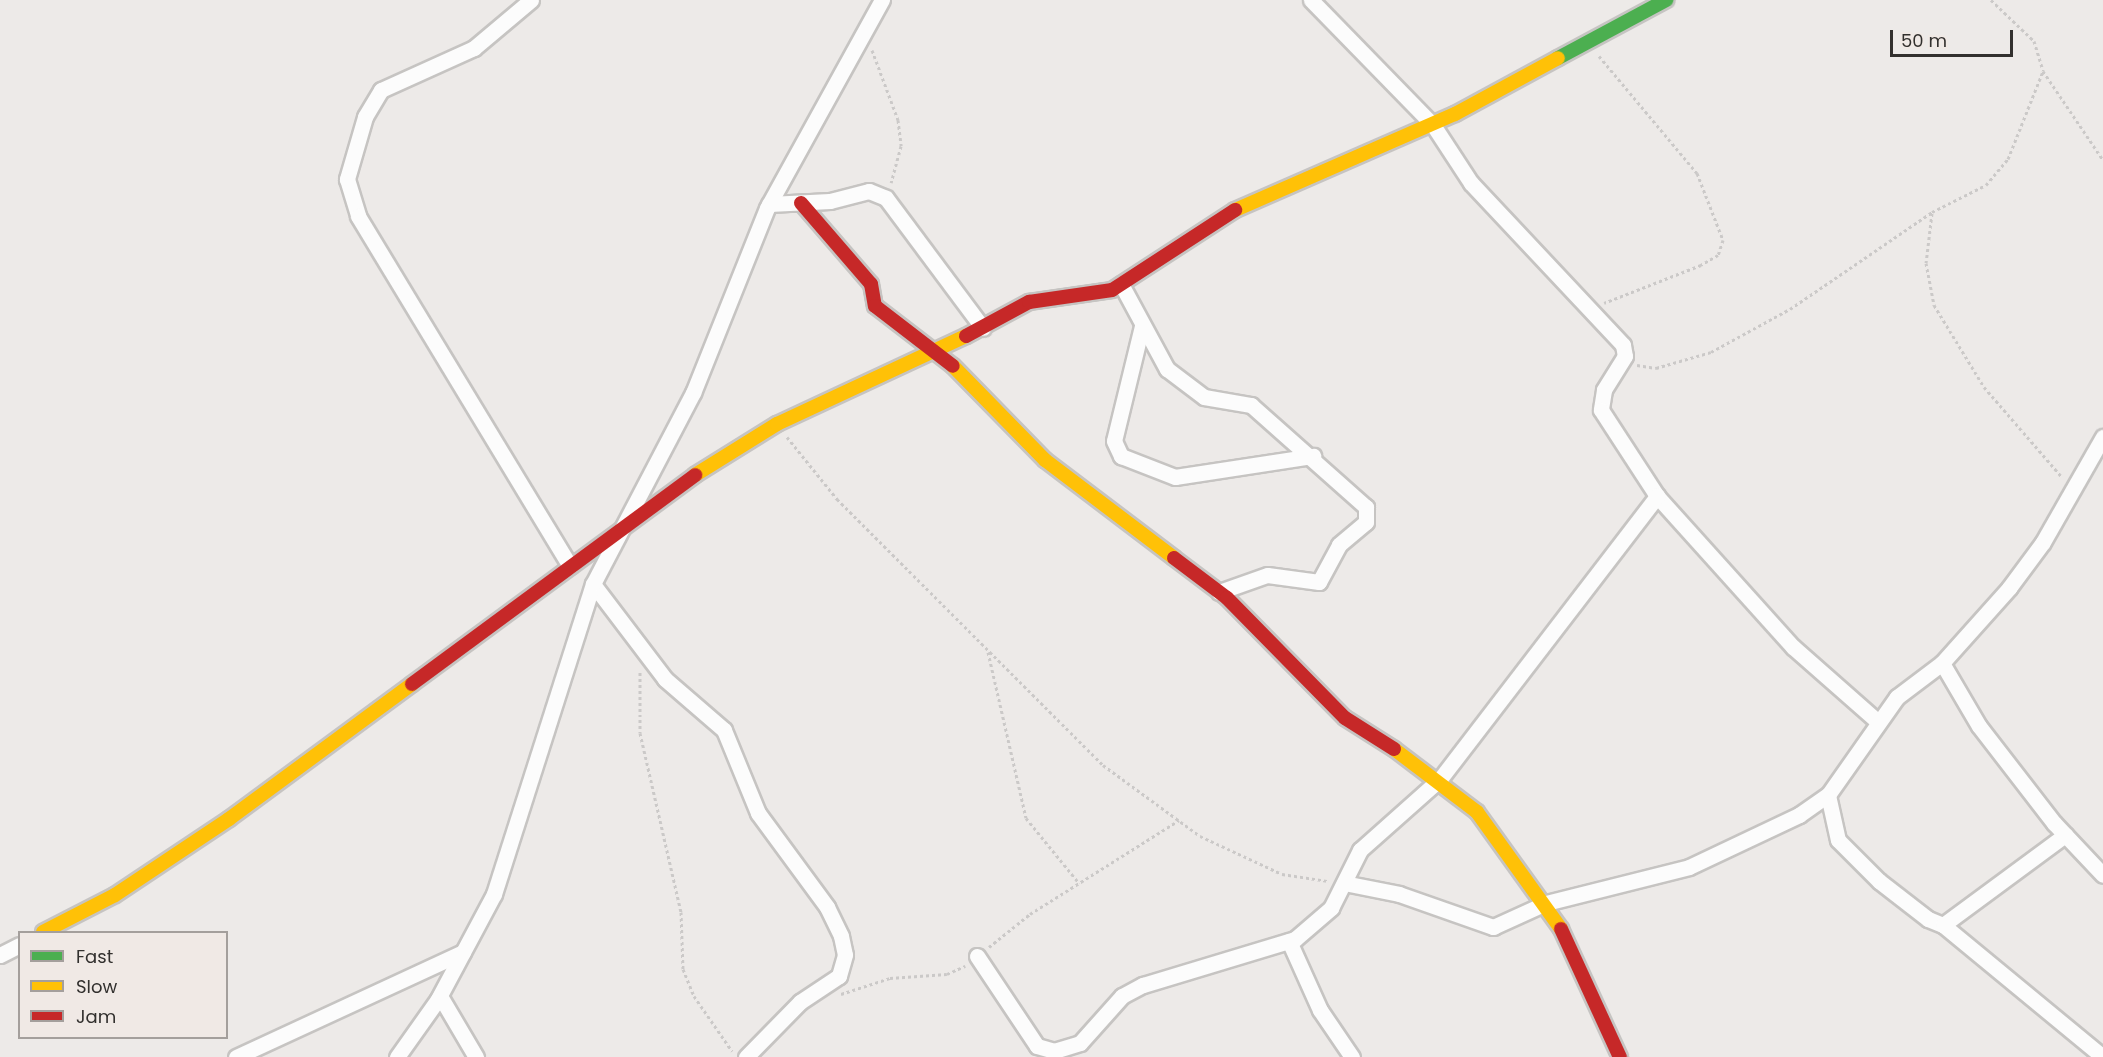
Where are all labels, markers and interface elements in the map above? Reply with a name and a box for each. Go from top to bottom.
scale bar [1893,18,2016,56]
text: 50 m [1901,28,1947,53]
legend [18,931,228,1039]
text: Fast [76,944,113,969]
text: Slow [76,974,117,999]
text: Jam [76,1004,116,1029]

